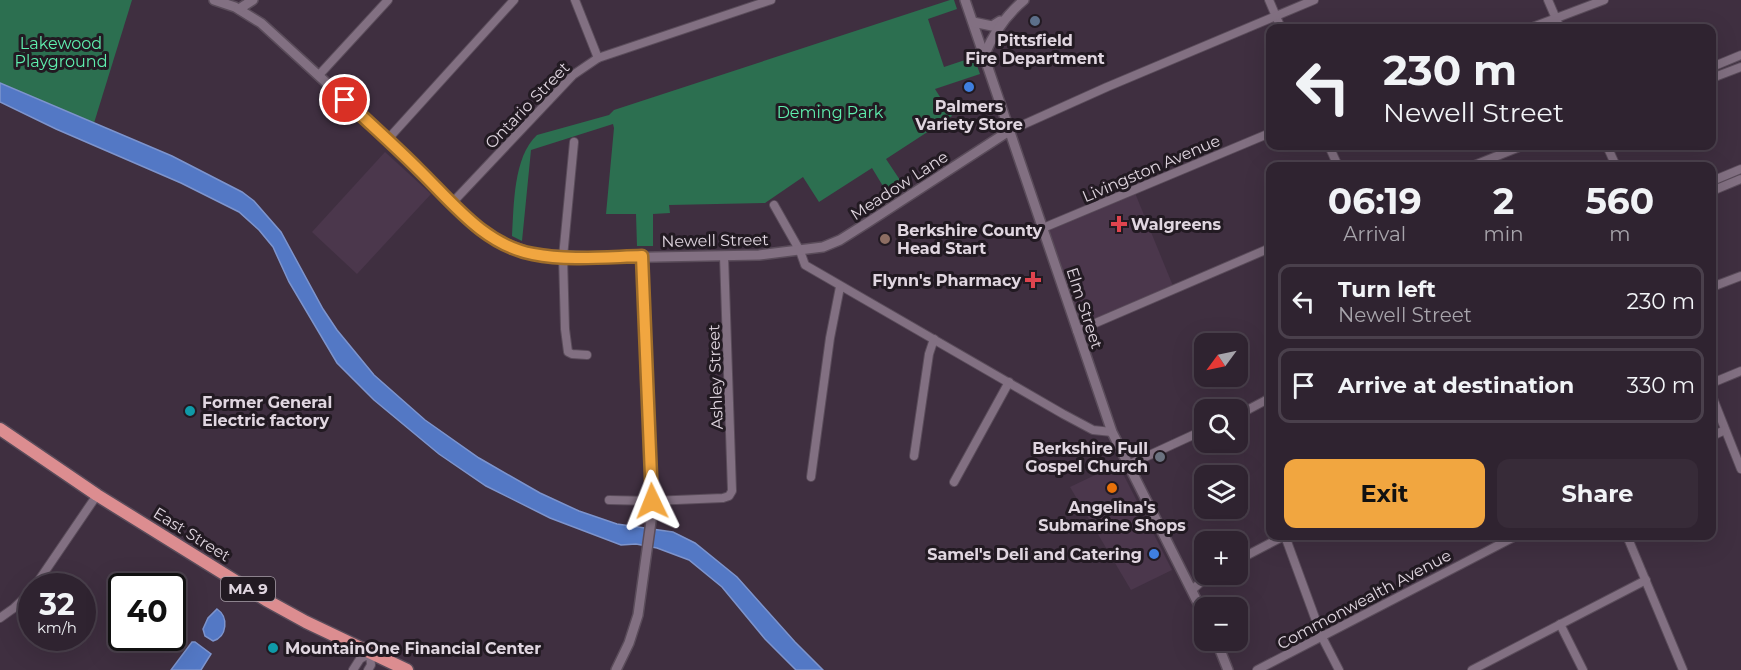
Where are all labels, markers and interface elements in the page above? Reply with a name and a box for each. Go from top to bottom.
marker: Pittsfield Fire Department [1028,14,1042,28]
place label: Pittsfield Fire Department [965,31,1105,68]
park label: Lakewood Playground [15,34,107,71]
text: 230 m [1383,44,1517,96]
icon: left [1284,48,1362,126]
street label: Ontario Street [481,58,574,153]
pin [319,74,370,125]
marker: Palmers Variety Store [962,80,976,94]
icon: arrive [328,83,361,116]
text: Newell Street [1383,96,1564,129]
place label: Palmers Variety Store [914,97,1023,134]
park label: Deming Park [777,103,884,122]
street label: Livingston Avenue [1079,131,1223,206]
street label: Meadow Lane [847,147,952,224]
text: 06:19 [1328,179,1422,223]
text: 2 [1493,179,1514,223]
text: 560 [1585,179,1654,223]
place label: Walgreens [1131,215,1222,234]
marker: Walgreens [1112,217,1126,231]
place label: Berkshire County Head Start [897,221,1043,258]
text: Arrival [1343,222,1406,246]
text: min [1483,222,1524,246]
text: m [1609,222,1630,246]
street label: Newell Street [661,230,769,251]
marker: Berkshire County Head Start [878,232,892,246]
street label: Elm Street [1062,265,1107,352]
place label: Flynn's Pharmacy [872,271,1021,290]
marker: Flynn's Pharmacy [1026,273,1040,287]
text: Turn left [1338,276,1436,303]
icon: left [1287,285,1320,318]
text: 230 m [1626,288,1695,315]
text: Newell Street [1338,303,1472,327]
street label: Ashley Street [704,324,727,430]
north arrow [1194,333,1248,387]
map controls [1194,333,1248,651]
icon: arrive [1287,369,1320,402]
text: Arrive at destination [1338,372,1574,399]
text: 330 m [1627,372,1695,399]
place label: Former General Electric factory [202,393,332,430]
button: search [1194,399,1248,453]
marker: Former General Electric factory [183,404,197,418]
place label: Berkshire Full Gospel Church [1025,439,1148,476]
marker: Berkshire Full Gospel Church [1153,450,1167,464]
button: Exit [1284,459,1485,528]
button: Share [1497,459,1698,528]
button: layers [1194,465,1248,519]
position arrow [620,469,684,533]
marker: Angelina's Submarine Shops [1105,481,1119,495]
place label: Angelina's Submarine Shops [1038,498,1186,535]
street label: East Street [150,503,234,566]
button: + [1194,531,1248,585]
place label: Samel's Deli and Catering [927,545,1142,564]
street label: Commonwealth Avenue [1274,545,1455,653]
marker: Samel's Deli and Catering [1147,547,1161,561]
speed limit sign: 40 [108,573,186,651]
road number: MA 9 [221,577,275,601]
text: 32 [39,586,75,623]
button: − [1194,597,1248,651]
text: km/h [37,618,77,637]
place label: MountainOne Financial Center [285,639,541,658]
marker: MountainOne Financial Center [266,641,280,655]

